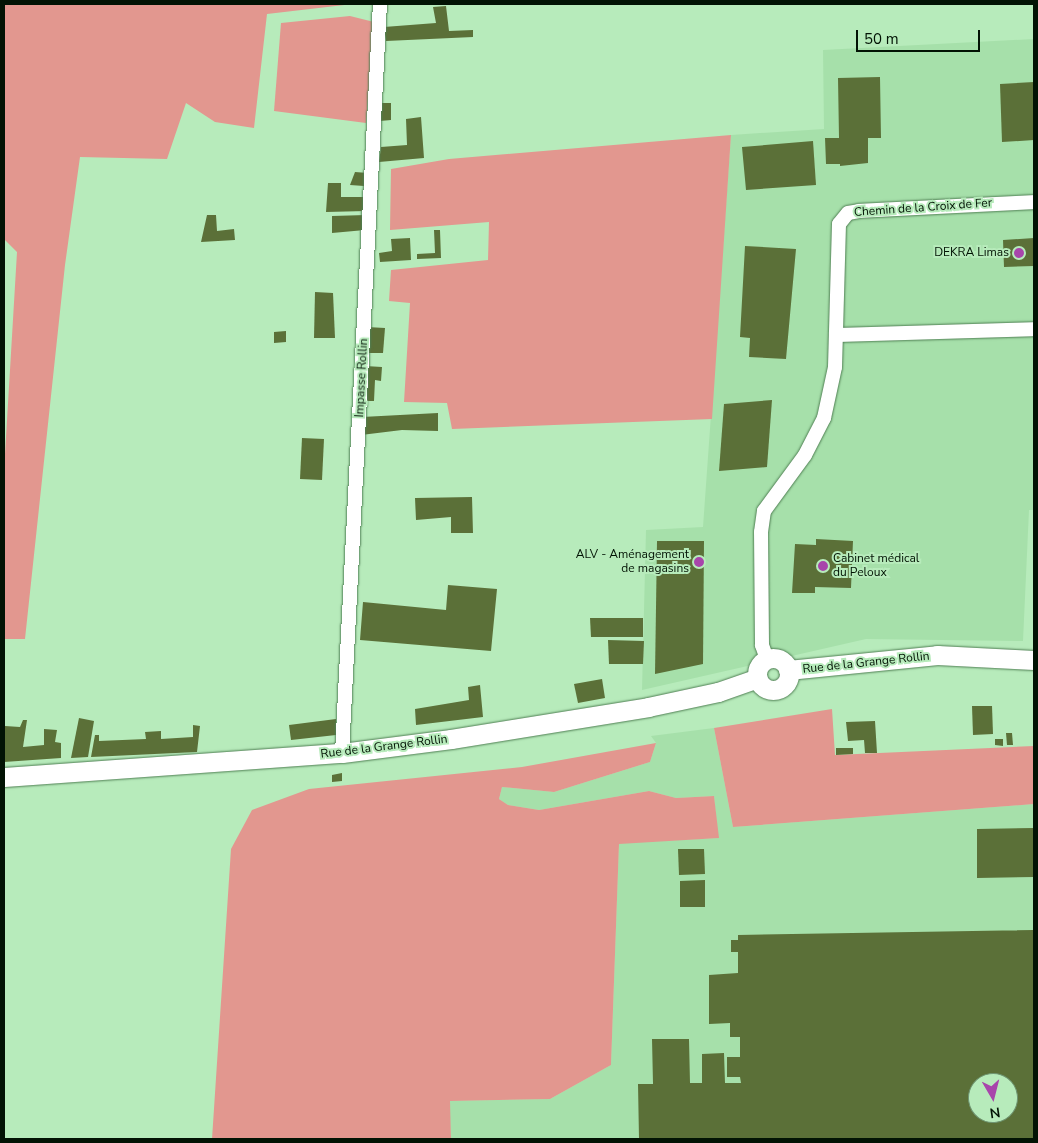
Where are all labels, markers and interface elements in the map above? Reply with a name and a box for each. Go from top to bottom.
scale bar [858,20,982,52]
text: 50 m [864,29,899,49]
street label: Chemin de la Croix de Fer [854,196,992,220]
place label: DEKRA Limas [934,246,1009,260]
marker: DEKRA Limas [1013,247,1025,259]
street label: Impasse Rollin [353,338,371,418]
place label: ALV - Aménagement de magasins [576,548,689,576]
place label: Cabinet médical du Peloux [833,552,919,580]
marker: ALV - Aménagement de magasins [693,556,705,568]
marker: Cabinet médical du Peloux [817,560,829,572]
street label: Rue de la Grange Rollin [802,649,930,677]
street label: Rue de la Grange Rollin [320,732,448,762]
north arrow [968,1073,1018,1123]
text: N [989,1102,1002,1122]

